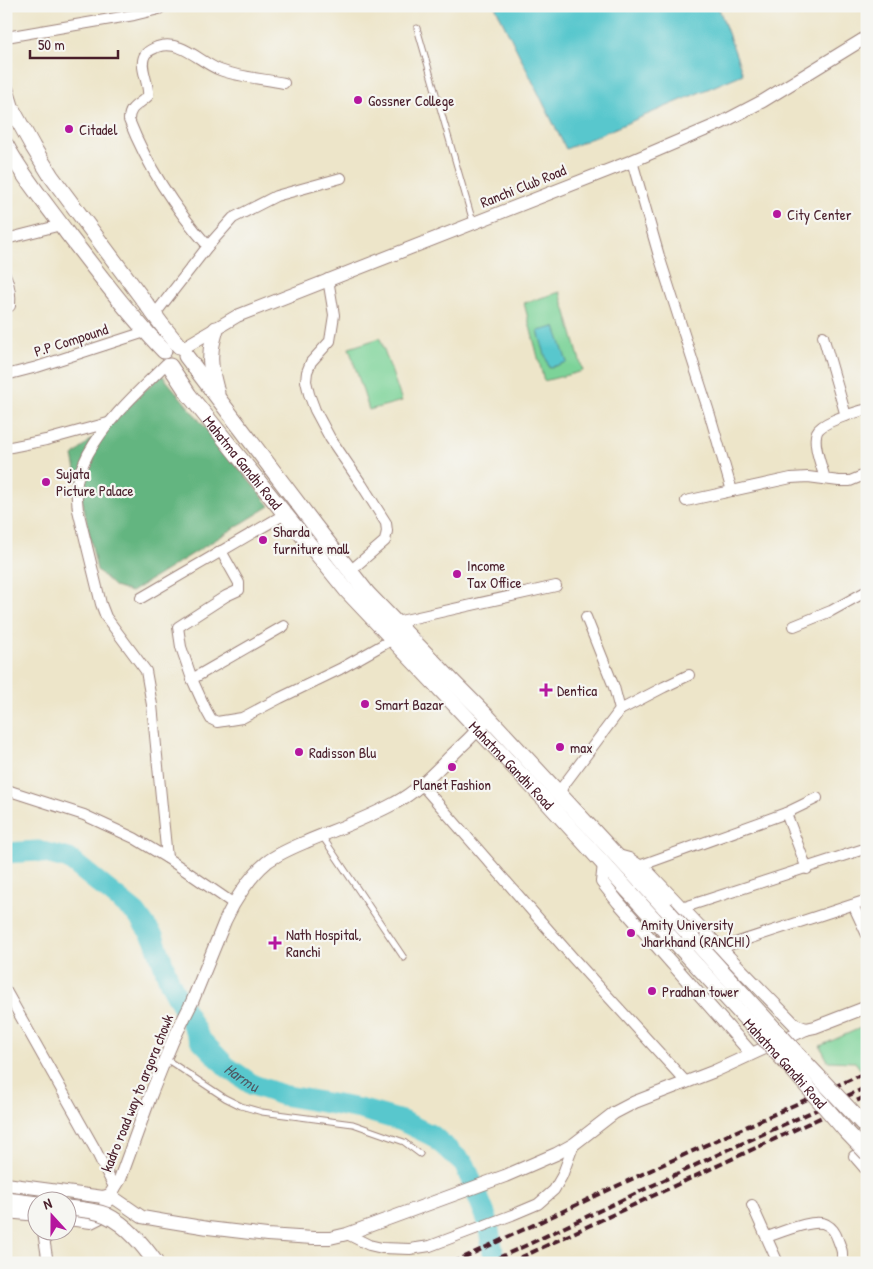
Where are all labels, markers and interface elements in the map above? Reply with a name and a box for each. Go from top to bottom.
scale bar [30,28,118,60]
text: 50 m [38,34,65,55]
place label: Gossner College [368,90,454,111]
marker: Gossner College [352,94,364,106]
place label: Citadel [79,119,117,140]
marker: Citadel [63,123,75,135]
street label: Ranchi Club Road [477,159,569,213]
place label: City Center [787,204,852,225]
marker: City Center [771,208,783,220]
street label: P.P Compound [31,318,111,362]
street label: Mahatma Gandhi Road [199,411,288,514]
place label: Sujata Picture Palace [56,463,134,501]
marker: Sujata Picture Palace [40,476,52,488]
place label: Sharda furniture mall [273,521,350,559]
marker: Sharda furniture mall [257,534,269,546]
place label: Income Tax Office [467,555,521,593]
marker: Income Tax Office [451,568,463,580]
place label: Dentica [557,680,597,701]
marker: Dentica [539,683,553,697]
place label: Smart Bazar [375,694,444,715]
marker: Smart Bazar [359,698,371,710]
street label: Mahatma Gandhi Road [465,716,559,814]
place label: max [570,737,593,758]
marker: max [554,741,566,753]
place label: Radisson Blu [309,742,376,763]
marker: Radisson Blu [293,746,305,758]
marker: Planet Fashion [446,761,458,773]
place label: Planet Fashion [413,774,491,795]
place label: Amity University Jharkhand (RANCHI) [641,914,750,952]
place label: Nath Hospital, Ranchi [286,924,361,962]
marker: Amity University Jharkhand (RANCHI) [625,927,637,939]
marker: Nath Hospital, Ranchi [268,936,282,950]
place label: Pradhan tower [662,981,739,1002]
marker: Pradhan tower [646,985,658,997]
street label: kadro road way to argora chowk [96,1011,178,1175]
street label: Mahatma Gandhi Road [739,1013,832,1113]
water label: Harmu [220,1058,263,1098]
north arrow [28,1192,78,1242]
text: N [40,1193,55,1214]

